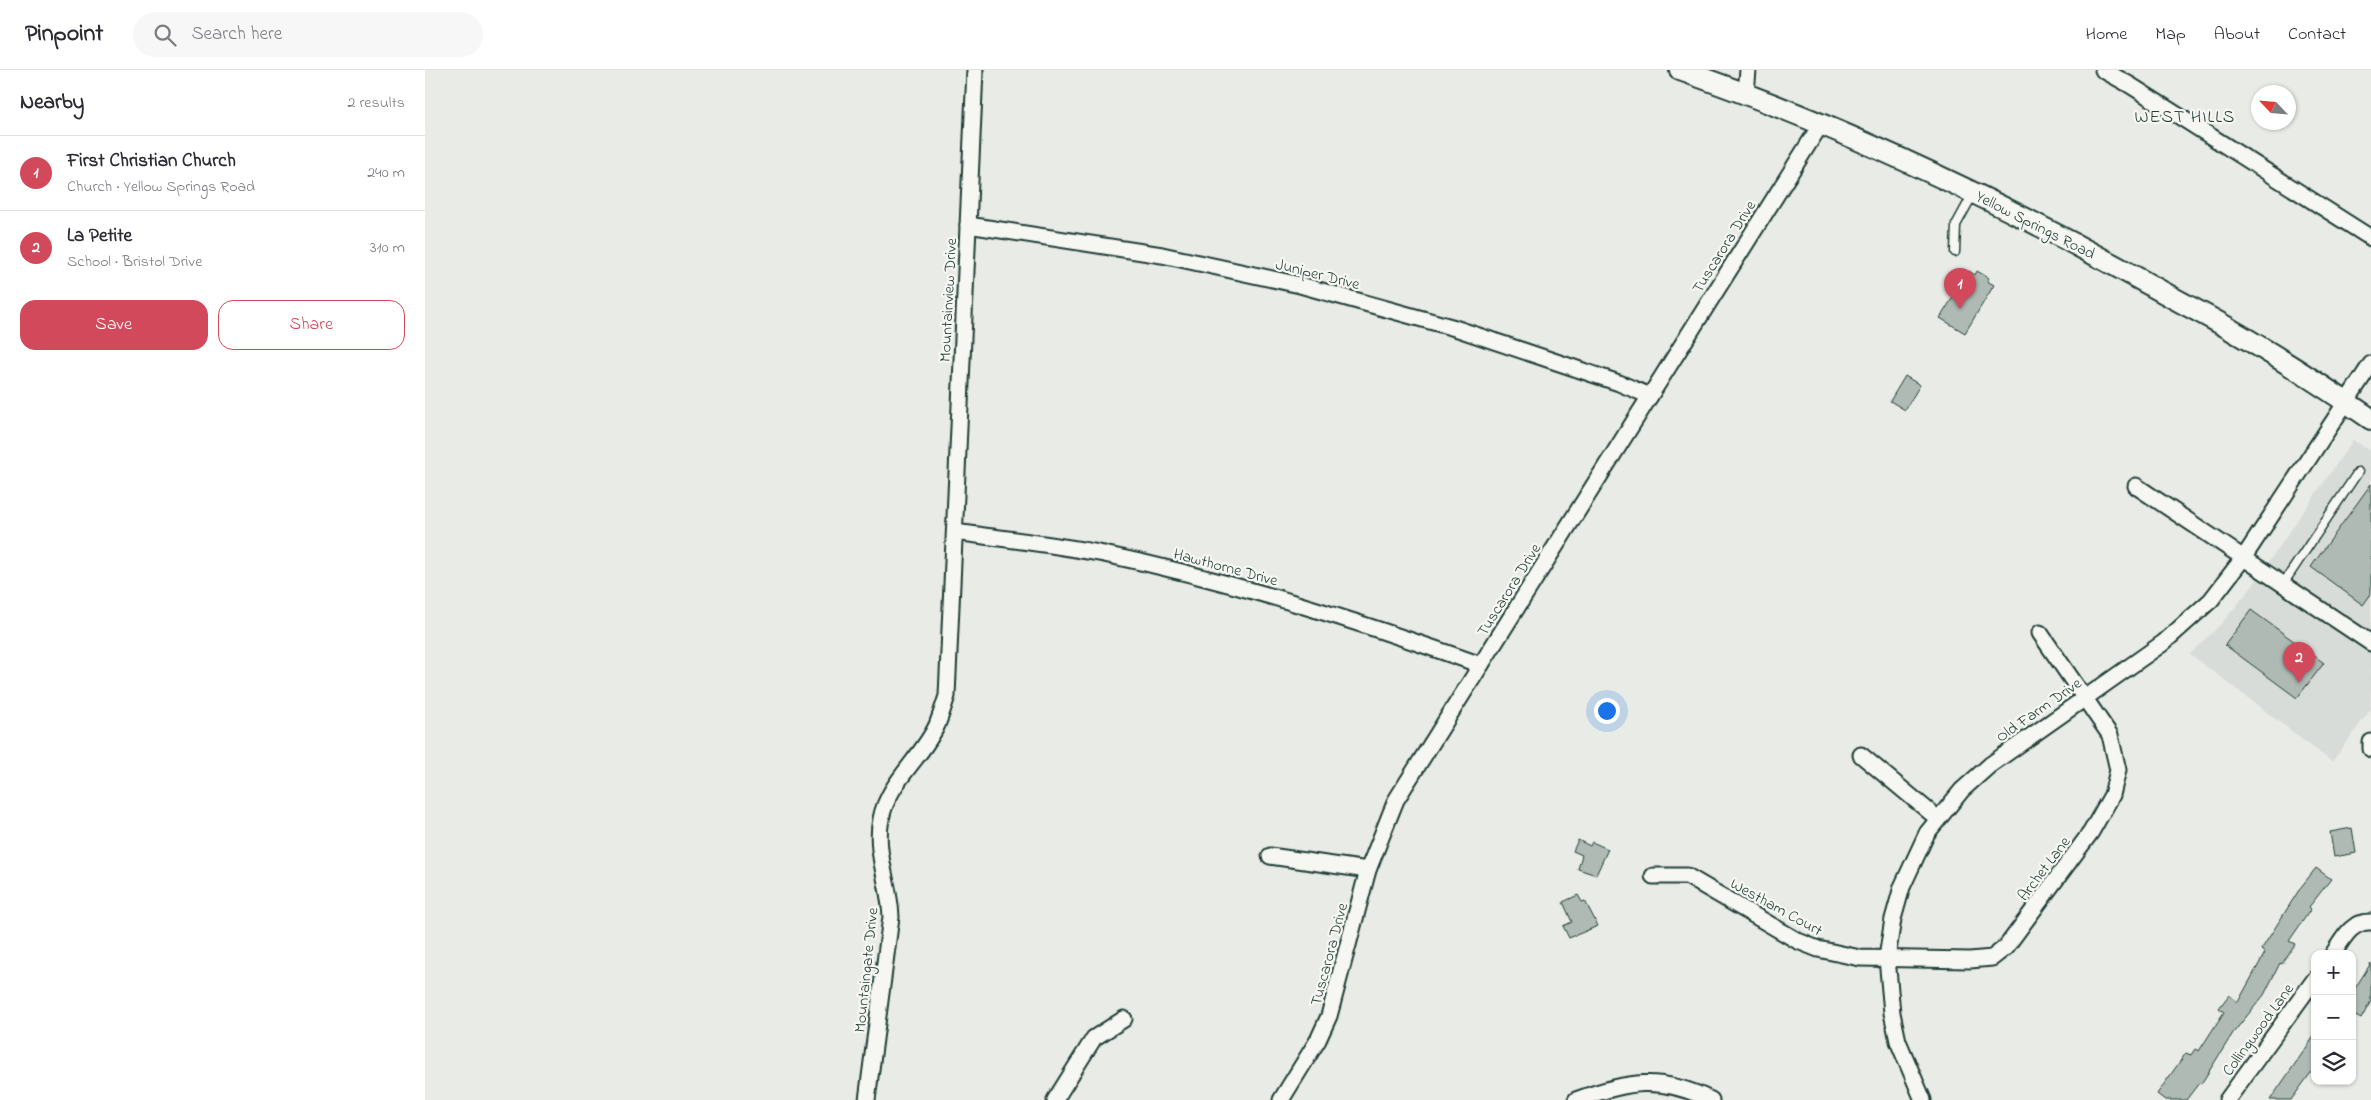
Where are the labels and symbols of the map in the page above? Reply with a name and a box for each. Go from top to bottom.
north arrow [2251,85,2296,130]
district label: WEST HILLS [2135,105,2235,131]
street label: Yellow Springs Road [1971,185,2099,266]
street label: Tuscarora Drive [1687,195,1763,298]
street label: Mountainview Drive [934,237,964,363]
street label: Juniper Drive [1273,253,1363,297]
pin: 1 [1944,268,1976,309]
street label: Tuscarora Drive [1472,538,1548,641]
street label: Hawthorne Drive [1171,542,1281,594]
pin: 2 [2283,642,2315,683]
street label: Old Farm Drive [1991,672,2088,749]
your location [1594,698,1620,724]
street label: Archet Lane [2012,831,2077,907]
street label: Westham Court [1725,872,1827,943]
street label: Tuscarora Drive [1305,900,1355,1009]
street label: Mountaingate Drive [848,906,886,1034]
street label: Collingwood Lane [2217,978,2301,1082]

